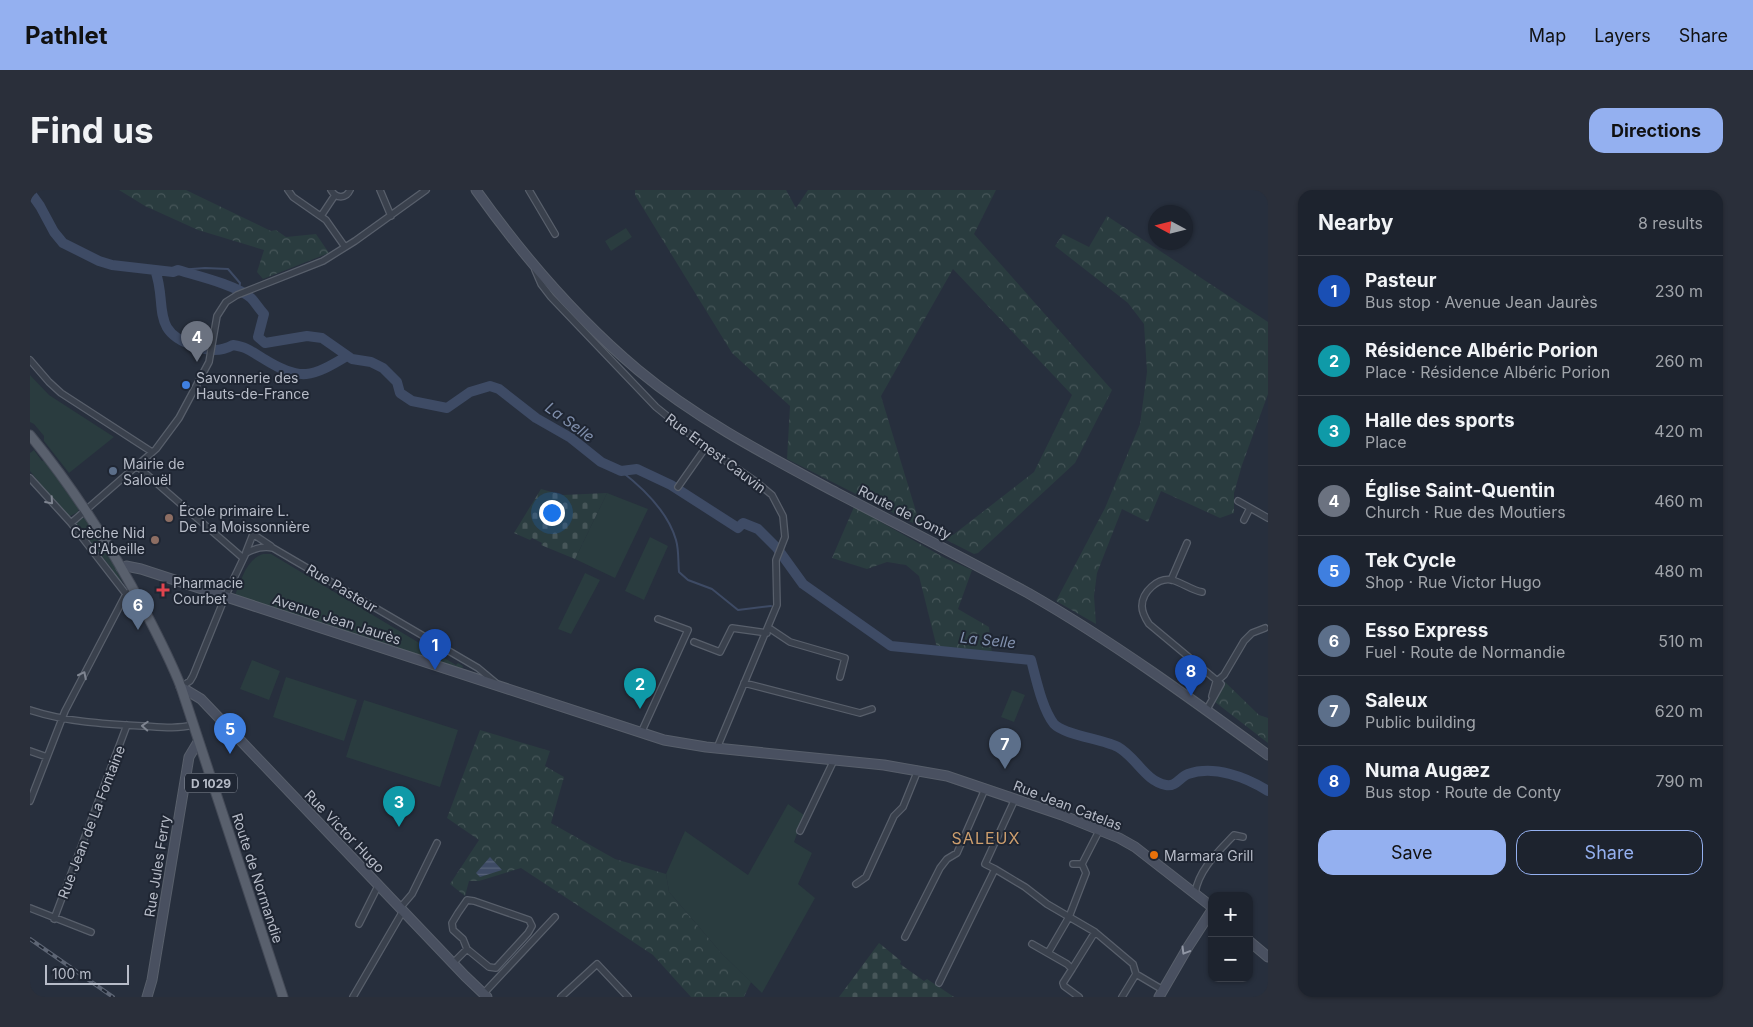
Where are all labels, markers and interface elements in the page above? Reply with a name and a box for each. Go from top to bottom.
text: Pathlet [25,21,108,50]
text: Map [1529,25,1566,46]
text: Layers [1594,25,1651,46]
text: Share [1679,25,1728,46]
button: Directions [1589,108,1723,153]
text: Find us [30,109,154,151]
north arrow [1148,205,1193,250]
text: Nearby [1318,210,1393,235]
text: 8 results [1638,213,1703,233]
text: Pasteur [1365,269,1436,292]
text: 1 [1331,281,1337,301]
text: 230 m [1655,281,1703,301]
text: Bus stop · Avenue Jean Jaurès [1365,292,1598,312]
pin: 4 [181,321,213,362]
text: Résidence Albéric Porion [1365,339,1598,362]
text: 2 [1329,351,1339,371]
text: 260 m [1655,351,1703,371]
text: Place · Résidence Albéric Porion [1365,362,1610,382]
place label: Savonnerie des Hauts-de-France [196,369,309,402]
marker: Savonnerie des Hauts-de-France [180,379,192,391]
water label: La Selle [542,398,598,446]
text: Halle des sports [1365,409,1515,432]
street label: Rue Ernest Cauvin [662,410,770,496]
text: 3 [1329,421,1339,441]
text: 420 m [1654,421,1703,441]
text: Place [1365,432,1407,452]
place label: Mairie de Salouël [123,455,185,488]
marker: Mairie de Salouël [107,465,119,477]
text: Église Saint-Quentin [1365,479,1555,502]
street label: Route de Conty [856,481,955,543]
text: 4 [1329,491,1339,511]
text: 460 m [1654,491,1703,511]
one-way arrow [44,495,53,504]
your location [539,500,565,526]
place label: École primaire L. De La Moissonnière [179,502,310,535]
text: Church · Rue des Moutiers [1365,502,1566,522]
marker: École primaire L. De La Moissonnière [163,512,175,524]
place label: Crèche Nid d'Abeille [71,524,145,557]
marker: Crèche Nid d'Abeille [149,534,161,546]
text: Tek Cycle [1365,549,1456,572]
street label: Rue Pasteur [303,560,381,616]
text: 5 [1329,561,1339,581]
text: 480 m [1654,561,1703,581]
text: Shop · Rue Victor Hugo [1365,572,1541,592]
place label: Pharmacie Courbet [173,574,243,607]
marker: Pharmacie Courbet [157,584,169,596]
pin: 6 [122,589,154,630]
street label: Avenue Jean Jaurès [271,590,403,648]
text: Esso Express [1365,619,1488,642]
water label: La Selle [959,628,1017,652]
pin: 1 [419,629,451,670]
text: 6 [1329,631,1339,651]
text: 510 m [1658,631,1703,651]
text: Fuel · Route de Normandie [1365,642,1565,662]
pin: 8 [1175,655,1207,696]
pin: 2 [624,668,656,709]
one-way arrow [77,672,87,681]
text: Saleux [1365,689,1428,712]
text: 7 [1329,701,1339,721]
text: 620 m [1655,701,1703,721]
text: Public building [1365,712,1476,732]
pin: 5 [214,713,246,754]
one-way arrow [141,721,149,732]
pin: 7 [989,728,1021,769]
street label: Rue Jean de La Fontaine [54,743,128,901]
text: Numa Augæz [1365,759,1490,782]
text: 8 [1329,771,1339,791]
text: 790 m [1656,771,1703,791]
road number: D 1029 [185,774,237,792]
street label: Rue Jean Catelas [1011,776,1125,834]
text: Bus stop · Route de Conty [1365,782,1561,802]
street label: Rue Victor Hugo [301,786,389,876]
pin: 3 [383,786,415,827]
street label: Route de Normandie [229,811,287,945]
street label: Rue Jules Ferry [141,814,173,918]
district label: SALEUX [952,828,1020,848]
button: Save [1318,830,1506,875]
button: Share [1516,830,1703,875]
place label: Marmara Grill [1164,847,1253,864]
marker: Marmara Grill [1148,849,1160,861]
map controls [1208,892,1253,982]
button: + [1208,892,1253,937]
button: − [1208,937,1253,982]
one-way arrow [1182,946,1192,955]
scale bar [45,962,129,985]
text: 100 m [52,965,92,982]

